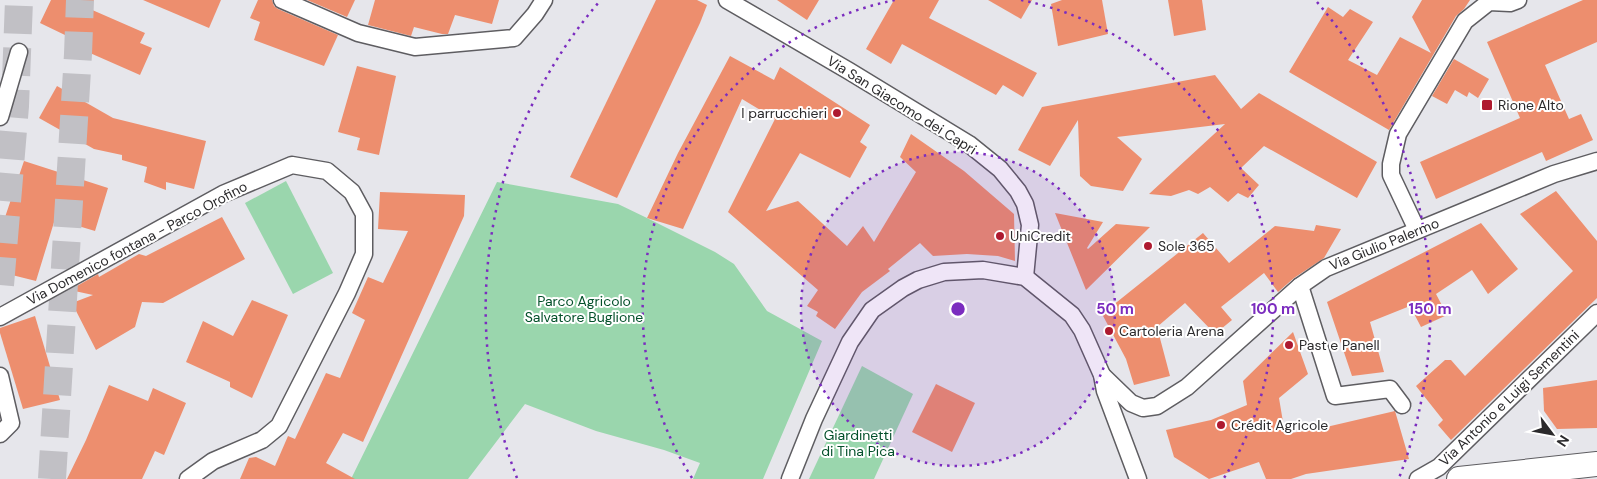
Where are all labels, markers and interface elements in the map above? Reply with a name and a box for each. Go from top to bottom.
street label: Via San Giacomo dei Capri [824,52,980,158]
place label: Rione Alto [1498,96,1564,114]
marker: Rione Alto [1480,98,1494,112]
place label: I parrucchieri [741,104,827,122]
marker: I parrucchieri [831,107,843,119]
street label: Via Domenico fontana - Parco Orofino [24,177,250,309]
street label: Via Giulio Palermo [1326,214,1442,274]
place label: UniCredit [1010,227,1071,245]
marker: UniCredit [994,230,1006,242]
place label: Sole 365 [1158,237,1215,255]
marker: Sole 365 [1142,240,1154,252]
park label: Parco Agricolo Salvatore Buglione [525,292,643,326]
text: 50 m [1096,299,1134,319]
text: 100 m [1251,299,1295,319]
text: 150 m [1409,299,1452,319]
centre of rings [949,300,967,318]
place label: Cartoleria Arena [1119,322,1224,340]
marker: Cartoleria Arena [1103,325,1115,337]
street label: Via Antonio e Luigi Sementini [1435,326,1583,470]
place label: Past e Panell [1299,336,1380,354]
marker: Past e Panell [1283,339,1295,351]
north arrow [1527,409,1577,459]
place label: Crédit Agricole [1231,416,1328,434]
marker: Crédit Agricole [1215,419,1227,431]
park label: Giardinetti di Tina Pica [821,426,895,460]
text: N [1553,432,1573,450]

